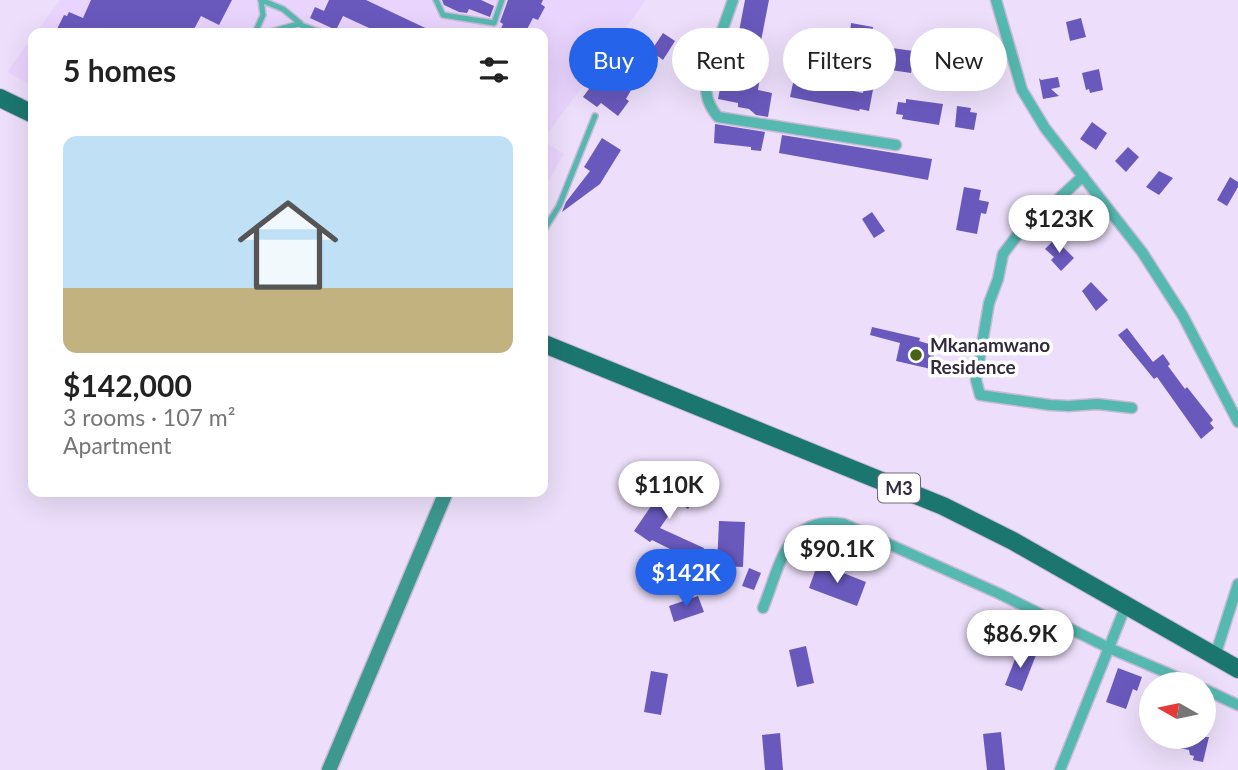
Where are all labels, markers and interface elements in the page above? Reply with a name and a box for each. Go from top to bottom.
chip: Buy [569,28,658,91]
chip: Rent [672,28,769,91]
chip: Filters [783,28,896,91]
chip: New [910,28,1007,91]
icon: filters [475,51,513,89]
text: 5 homes [63,52,176,88]
icon: home [225,182,351,308]
pin: $123K [1010,196,1108,255]
text: $123K [1024,204,1094,232]
place label: Mkanamwano Residence [930,333,1050,378]
marker: Mkanamwano Residence [908,347,924,363]
text: $142,000 [63,367,192,403]
text: 3 rooms · 107 m² [63,403,235,431]
text: Apartment [63,431,171,459]
pin: $110K [620,462,718,521]
text: $110K [634,470,704,498]
road number: M3 [878,474,920,502]
pin: $90.1K [780,526,894,585]
text: $90.1K [800,534,874,562]
pin: $142K [637,550,735,609]
text: $142K [651,558,721,586]
pin: $86.9K [963,610,1077,670]
text: $86.9K [983,619,1057,647]
north arrow [1139,672,1216,749]
map controls [1139,672,1216,749]

